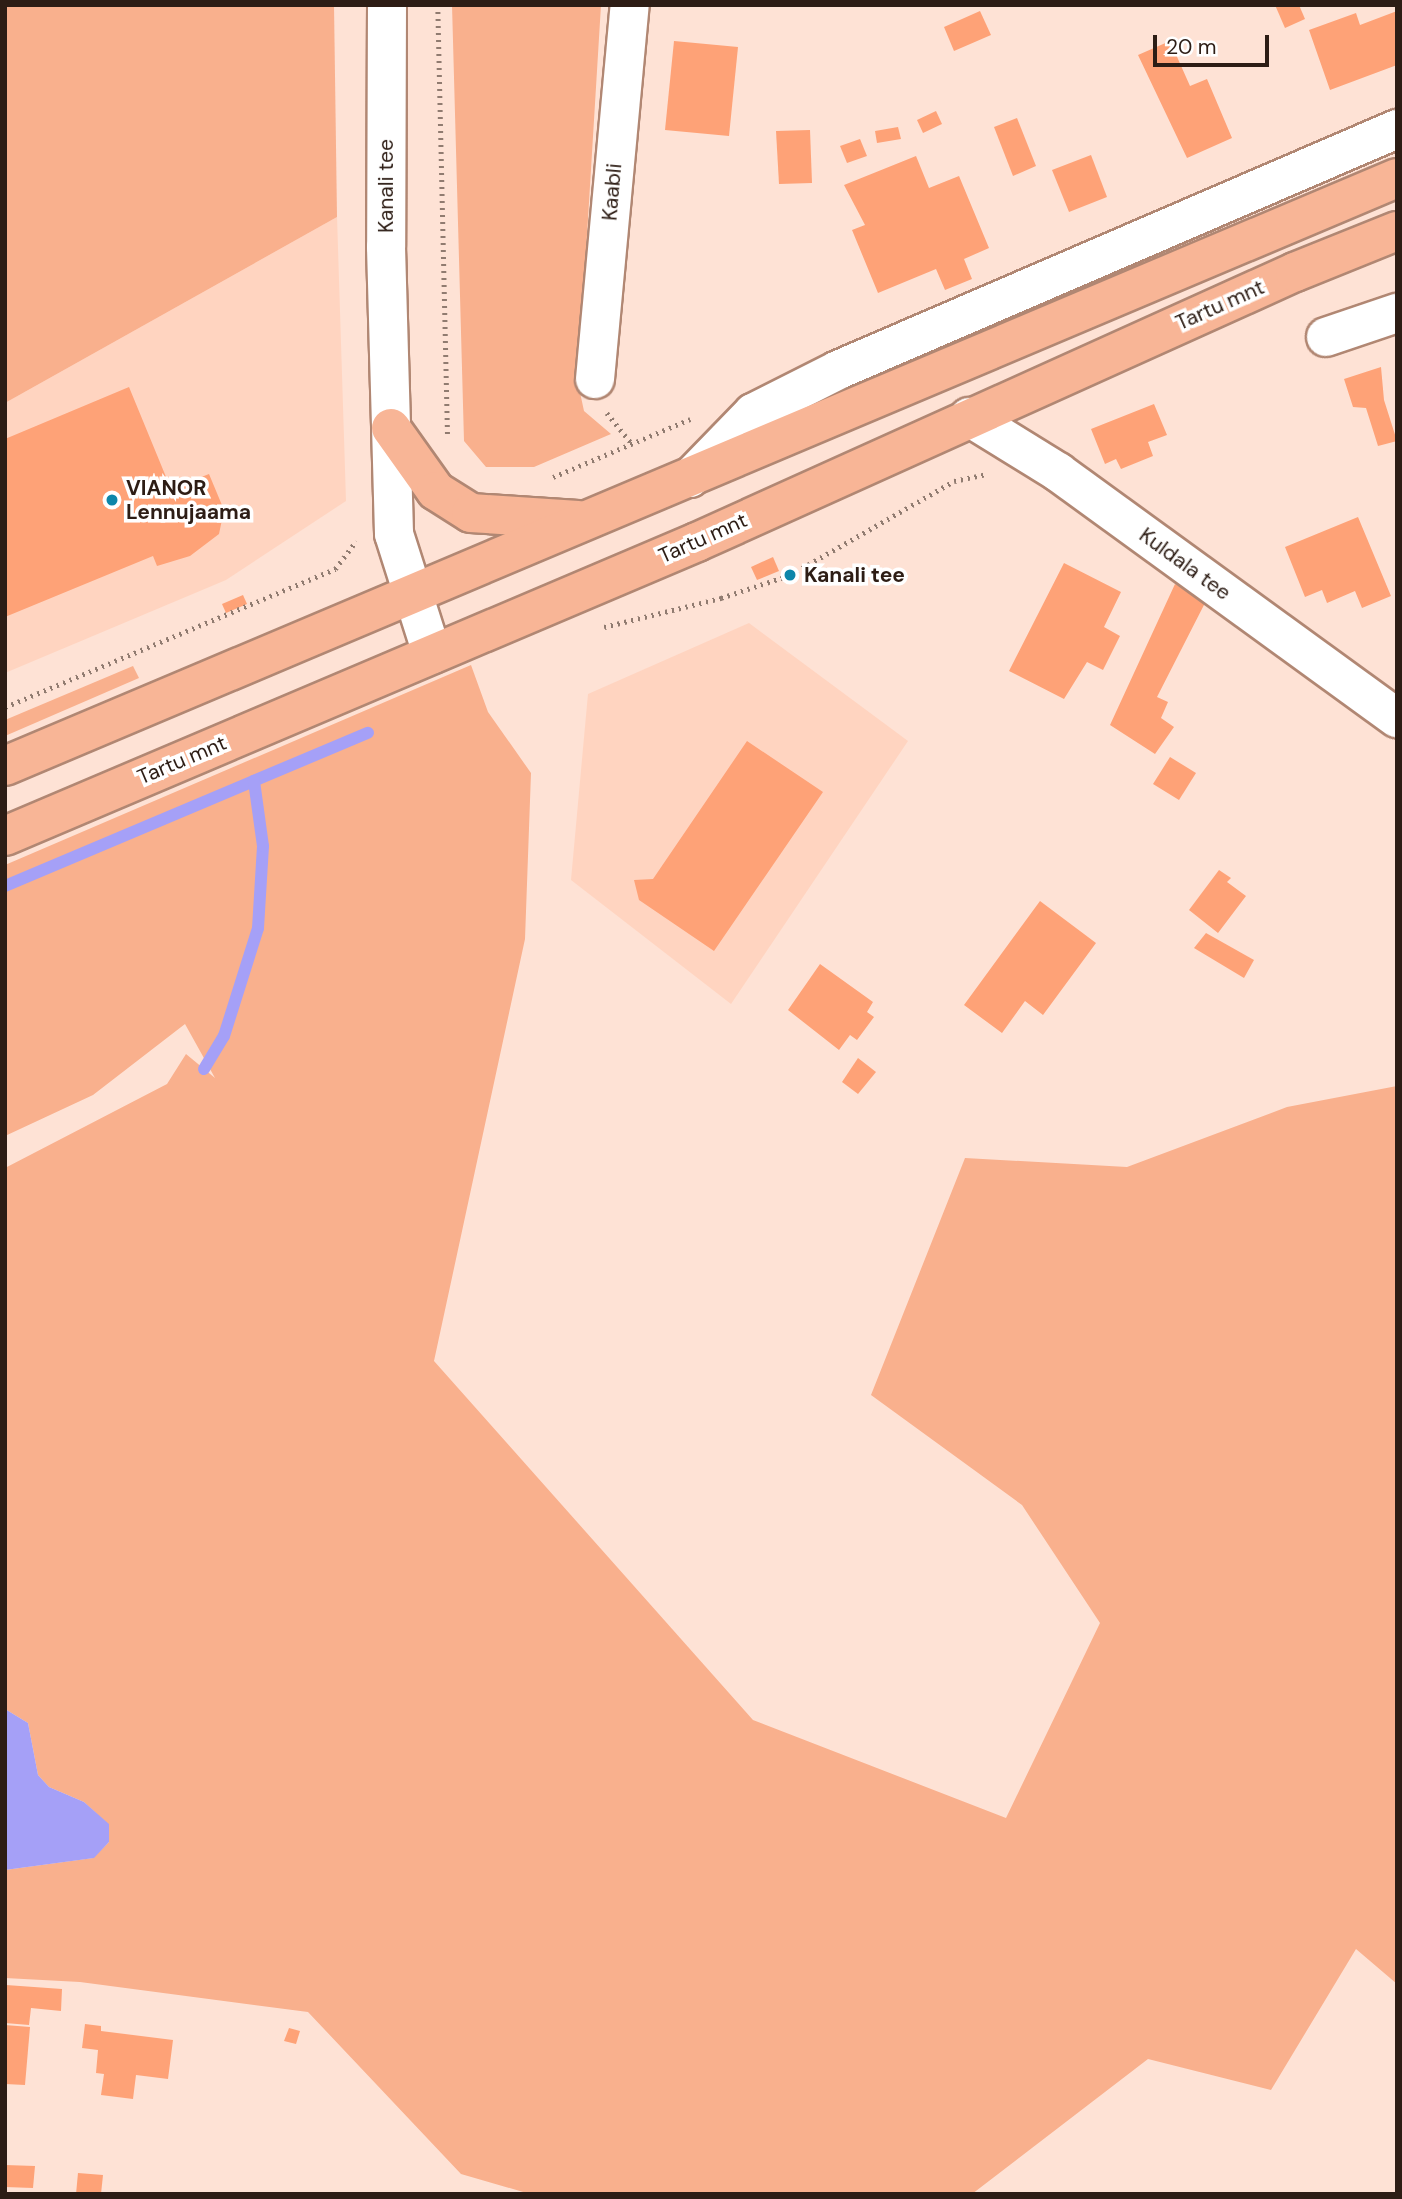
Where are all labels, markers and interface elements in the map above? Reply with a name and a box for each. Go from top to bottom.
scale bar [1157,21,1272,65]
text: 20 m [1166,33,1217,61]
street label: Kanali tee [373,139,399,233]
street label: Kaabli [597,162,627,222]
street label: Tartu mnt [1172,274,1268,336]
place label: VIANOR Lennujaama [126,475,251,525]
marker: VIANOR Lennujaama [104,492,120,508]
street label: Tartu mnt [655,507,751,569]
street label: Kuldala tee [1134,522,1236,606]
place label: Kanali tee [804,562,905,588]
marker: Kanali tee [782,567,798,583]
street label: Tartu mnt [134,730,230,790]

